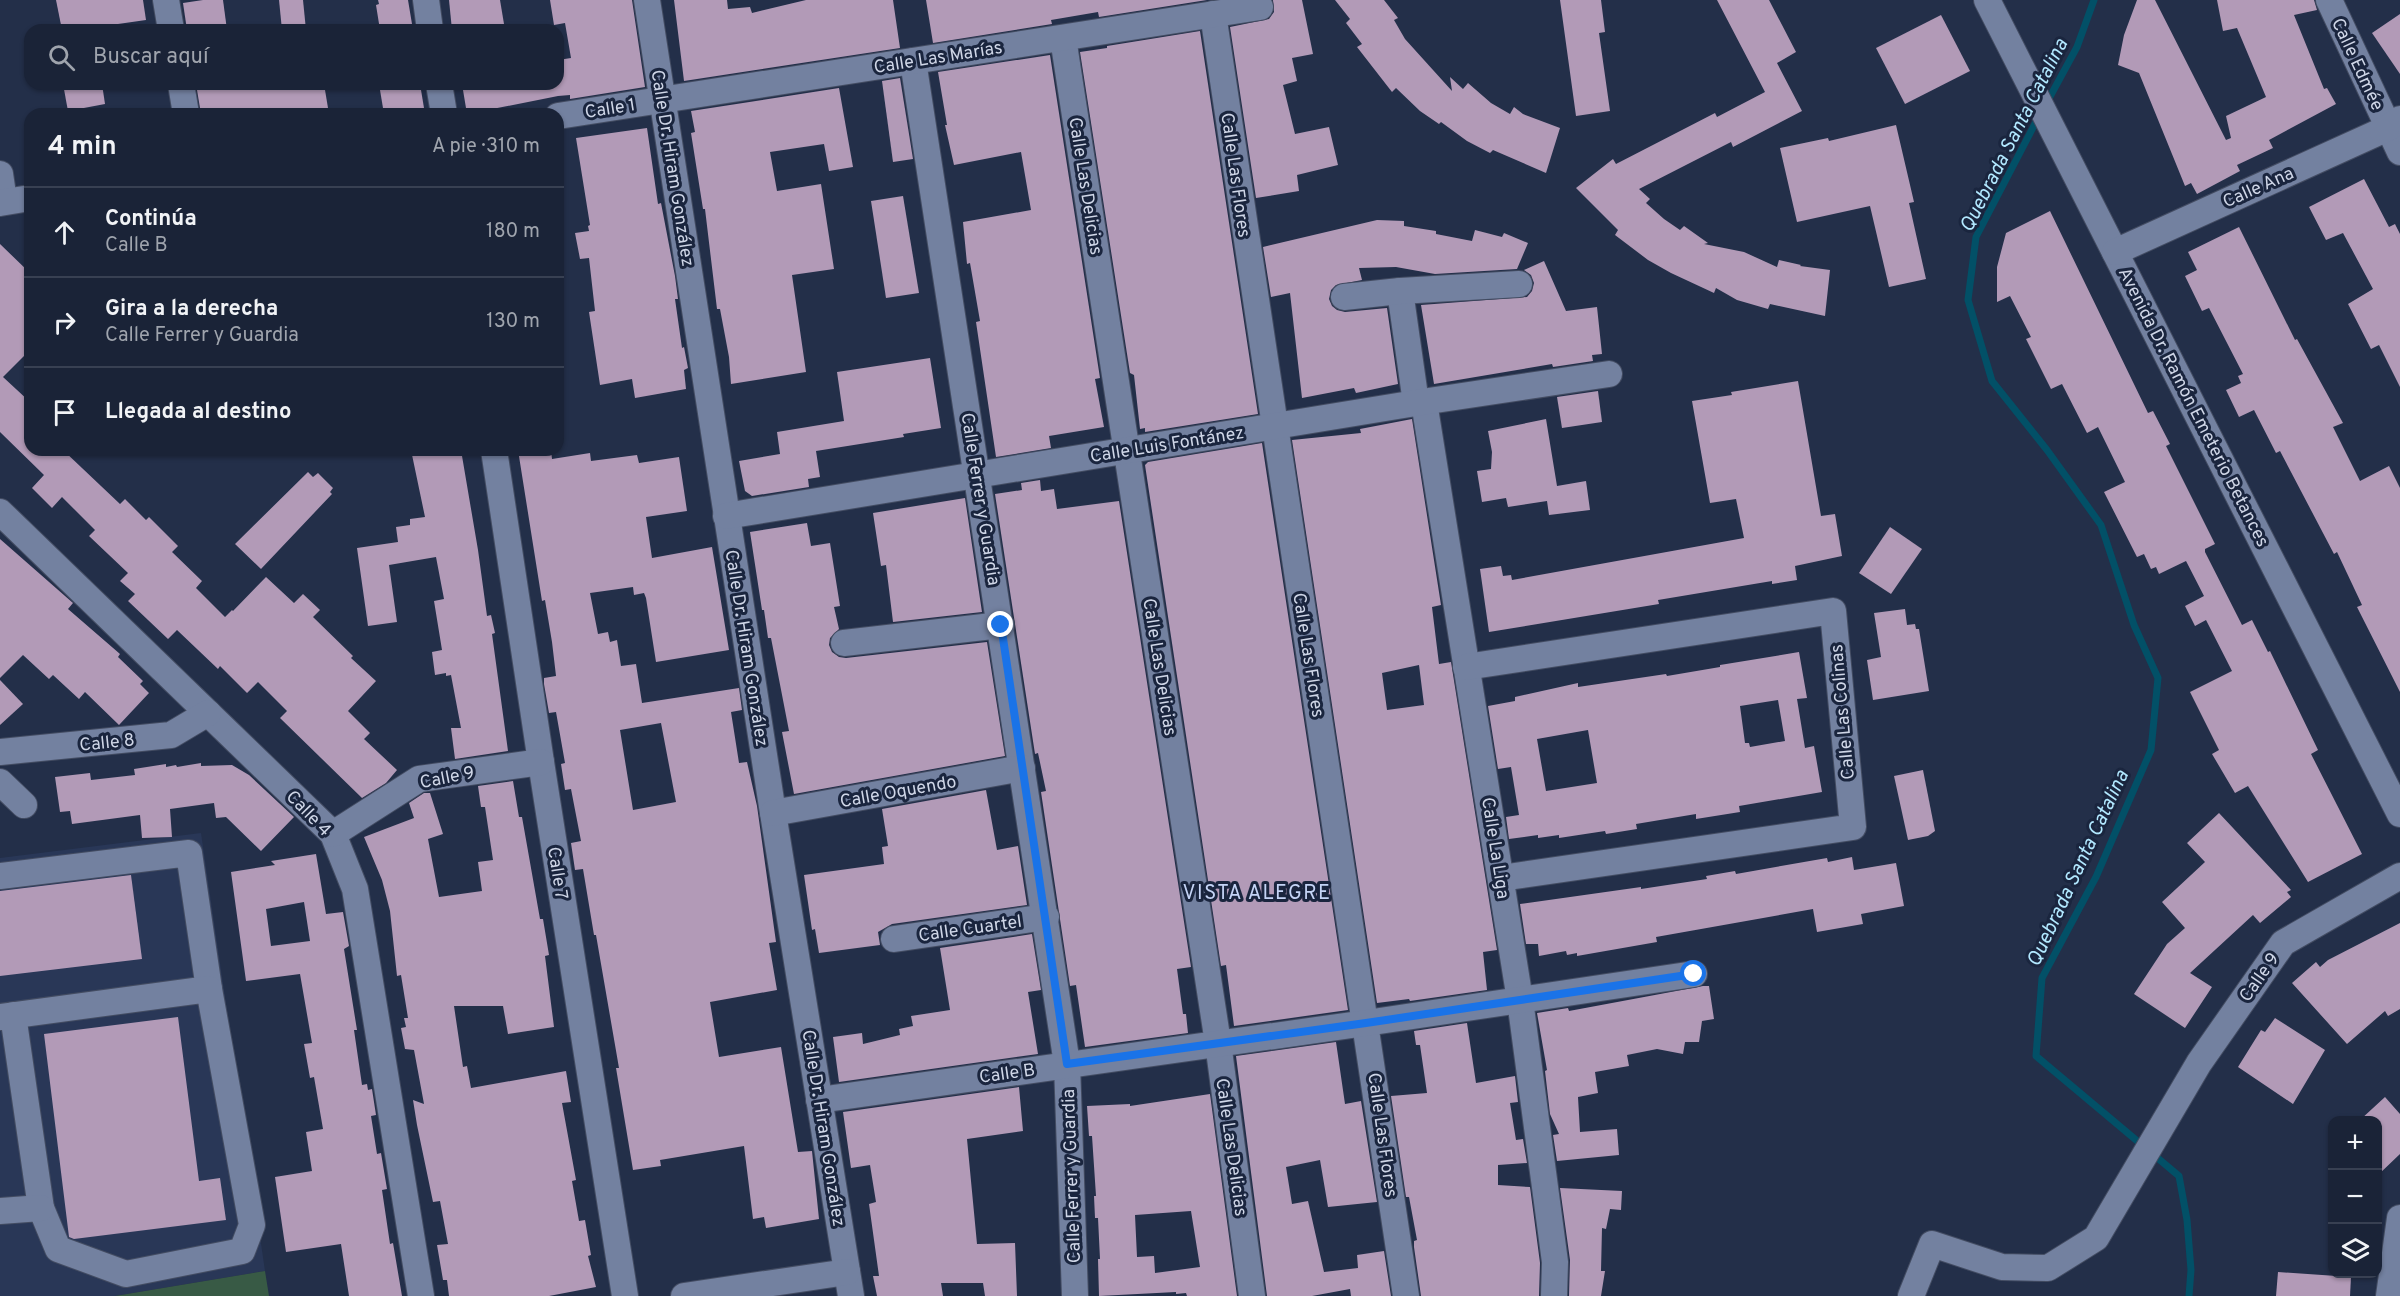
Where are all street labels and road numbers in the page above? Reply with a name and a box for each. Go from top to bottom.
street label: Calle Edmée [2325,15,2388,115]
street label: Calle Las Marías [872,37,1004,80]
street label: Calle Dr. Hiram González [645,68,698,268]
street label: Calle 1 [583,94,637,125]
street label: Calle Las Flores [1214,111,1255,239]
street label: Calle Las Delicias [1062,116,1107,257]
street label: Calle Ana [2219,162,2298,214]
street label: Avenida Dr. Ramón Emeterio Betances [2112,264,2273,551]
street label: Calle Ferrer y Guardia [955,411,1005,587]
street label: Calle Luis Fontánez [1089,422,1246,469]
street label: Calle Dr. Hiram González [719,548,772,748]
street label: Calle Las Flores [1286,591,1329,719]
street label: Calle Las Delicias [1136,597,1181,738]
street label: Calle Las Colinas [1826,643,1861,781]
street label: Calle 8 [78,729,136,758]
street label: Calle 9 [418,762,477,795]
street label: Calle Oquendo [838,771,958,814]
street label: Calle 4 [280,786,336,842]
street label: Calle La Liga [1475,796,1514,901]
street label: Calle 7 [541,845,572,901]
street label: Calle Cuartel [917,911,1023,948]
street label: Calle 9 [2235,949,2285,1007]
street label: Calle Dr. Hiram González [796,1028,849,1228]
street label: Calle B [978,1059,1037,1090]
street label: Calle Las Flores [1361,1071,1402,1199]
street label: Calle Las Delicias [1209,1077,1252,1218]
street label: Calle Ferrer y Guardia [1058,1088,1087,1263]

